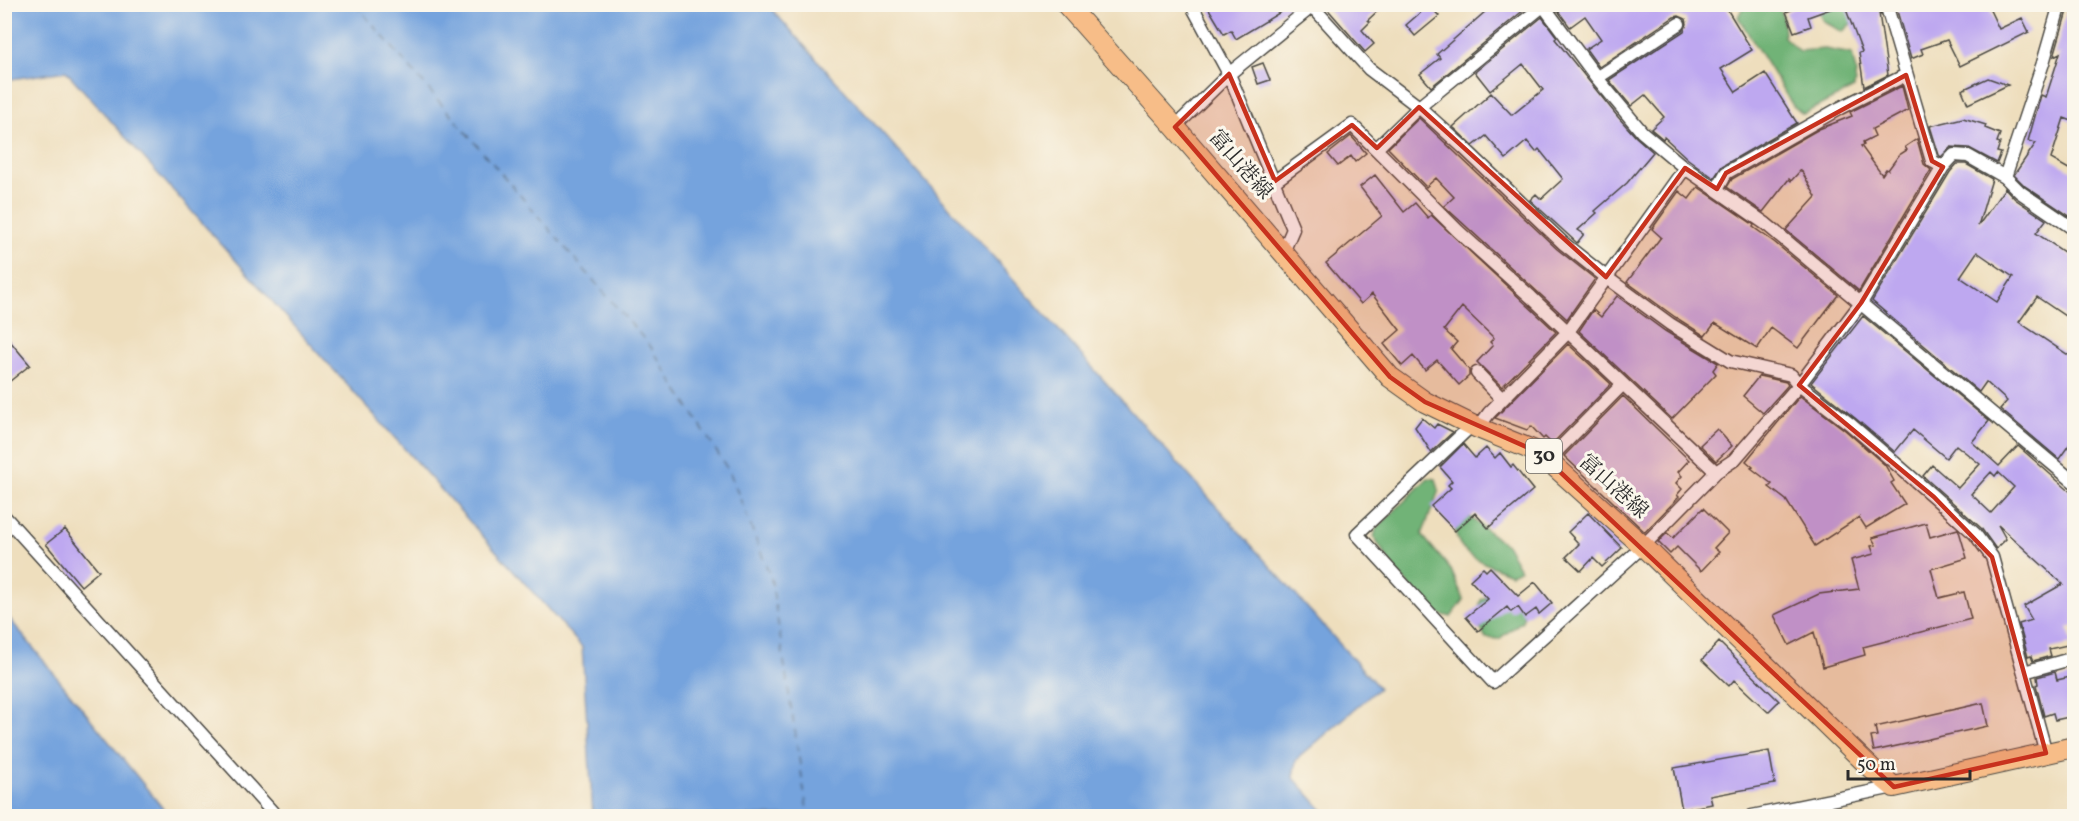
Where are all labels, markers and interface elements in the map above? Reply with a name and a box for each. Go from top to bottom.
street label: 富山港線 [1202,124,1278,206]
road number: 30 [1526,439,1562,473]
street label: 富山港線 [1572,448,1654,526]
scale bar [1848,743,1970,781]
text: 50 m [1857,753,1896,778]

